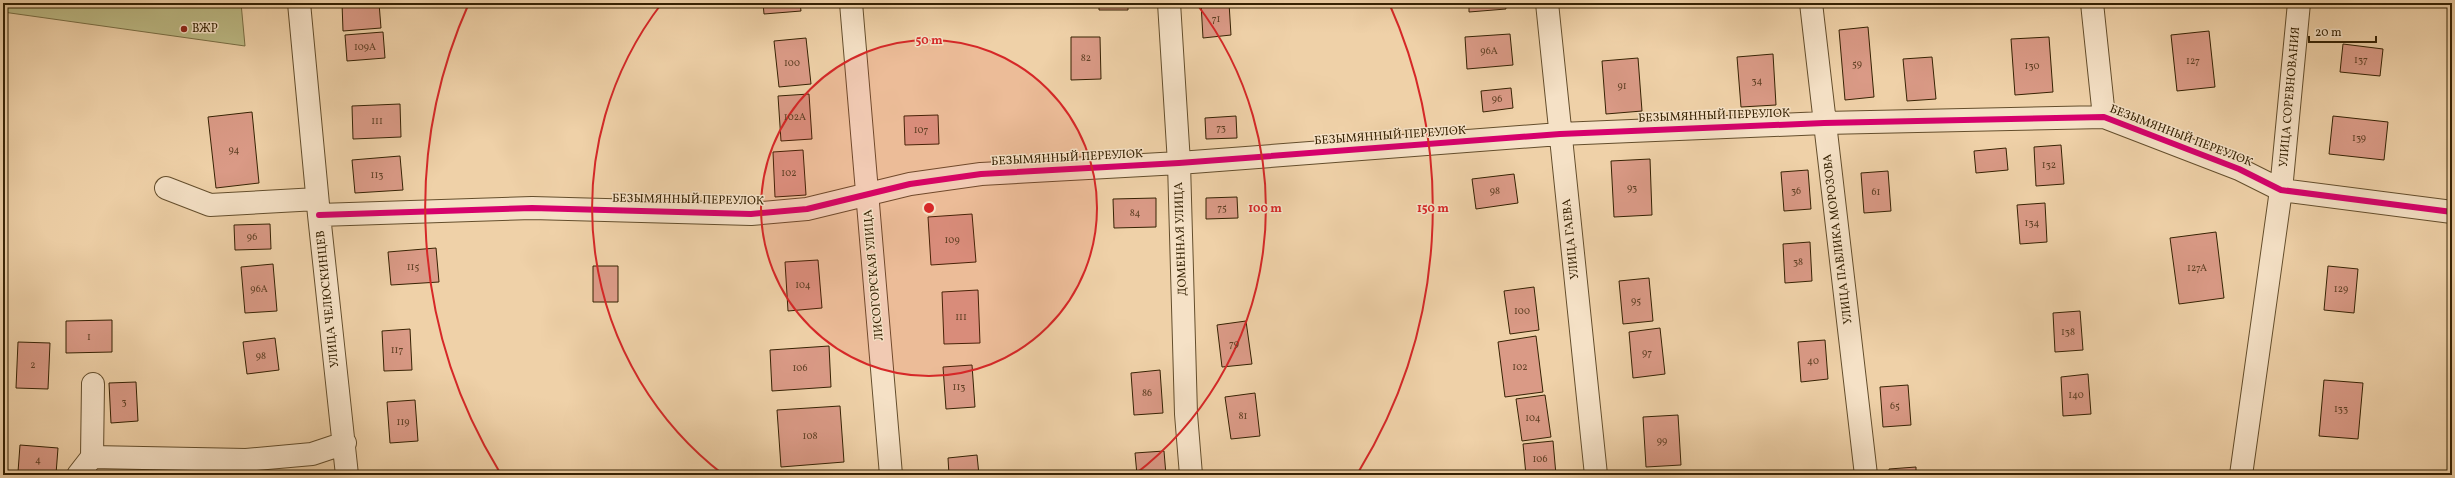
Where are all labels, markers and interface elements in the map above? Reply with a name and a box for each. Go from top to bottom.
house number: 71 [1212,12,1220,26]
scale bar [2309,18,2376,44]
place label: ВЖР [192,21,218,37]
marker: ВЖР [179,24,189,34]
text: 20 m [2315,25,2342,41]
street label: УЛИЦА СОРЕВНОВАНИЯ [2276,26,2304,168]
text: 50 m [915,33,943,49]
house number: 109А [354,40,376,54]
house number: 96А [1480,44,1498,58]
house number: 82 [1081,51,1091,65]
house number: 137 [2354,53,2368,67]
house number: 127 [2186,54,2200,68]
house number: 100 [784,56,800,70]
house number: 59 [1852,57,1862,71]
house number: 130 [2025,59,2039,73]
house number: 34 [1751,74,1763,88]
house number: 91 [1617,79,1627,93]
house number: 96 [1492,92,1502,106]
street label: БЕЗЫМЯННЫЙ ПЕРЕУЛОК [2107,100,2255,171]
street label: БЕЗЫМЯННЫЙ ПЕРЕУЛОК [1638,104,1790,127]
house number: 102А [784,110,806,124]
house number: 111 [371,114,383,128]
house number: 73 [1216,121,1226,135]
street label: БЕЗЫМЯННЫЙ ПЕРЕУЛОК [1314,122,1466,149]
house number: 107 [914,123,929,137]
house number: 139 [2352,131,2366,145]
house number: 94 [229,143,239,157]
street label: БЕЗЫМЯННЫЙ ПЕРЕУЛОК [991,145,1143,170]
street label: УЛИЦА ПАВЛИКА МОРОЗОВА [1820,152,1856,325]
house number: 132 [2042,158,2056,172]
house number: 102 [781,166,797,180]
house number: 113 [371,168,383,182]
street label: ДОМЕННАЯ УЛИЦА [1171,181,1191,296]
house number: 93 [1627,181,1637,195]
house number: 98 [1490,184,1500,198]
house number: 36 [1791,184,1801,198]
house number: 61 [1872,185,1881,199]
street label: БЕЗЫМЯННЫЙ ПЕРЕУЛОК [612,190,764,209]
street label: УЛИЦА ГАЕВА [1559,197,1583,280]
centre of rings [922,201,936,215]
house number: 75 [1217,201,1227,215]
text: 100 m [1248,201,1282,217]
text: 150 m [1417,201,1449,217]
house number: 84 [1130,206,1140,220]
street label: ЛИСОГОРСКАЯ УЛИЦА [860,208,888,341]
house number: 134 [2025,216,2040,230]
house number: 96 [247,230,257,244]
street label: УЛИЦА ЧЕЛЮСКИНЦЕВ [313,230,343,368]
house number: 109 [944,233,960,247]
house number: 38 [1793,255,1803,269]
house number: 115 [407,260,419,274]
house number: 127А [2187,261,2207,275]
house number: 104 [795,278,811,292]
house number: 96А [250,282,268,296]
house number: 129 [2334,282,2348,296]
house number: 95 [1631,294,1641,308]
house number: 100 [1514,304,1530,318]
house number: 111 [955,310,967,324]
house number: 138 [2061,325,2075,339]
house number: 1 [87,330,91,344]
house number: 79 [1229,337,1239,351]
house number: 117 [391,343,403,357]
house number: 97 [1642,346,1652,360]
house number: 98 [256,349,266,363]
house number: 40 [1807,354,1819,368]
house number: 2 [30,358,36,372]
house number: 102 [1512,360,1528,374]
house number: 106 [792,361,808,375]
house number: 113 [953,380,965,394]
house number: 86 [1142,386,1152,400]
house number: 140 [2068,388,2084,402]
house number: 3 [121,395,127,409]
house number: 65 [1890,399,1900,413]
house number: 133 [2334,402,2348,416]
house number: 81 [1239,409,1248,423]
house number: 104 [1525,411,1541,425]
house number: 119 [397,415,409,429]
house number: 108 [803,429,817,443]
house number: 99 [1657,434,1667,448]
house number: 106 [1532,452,1548,466]
house number: 4 [35,453,41,467]

